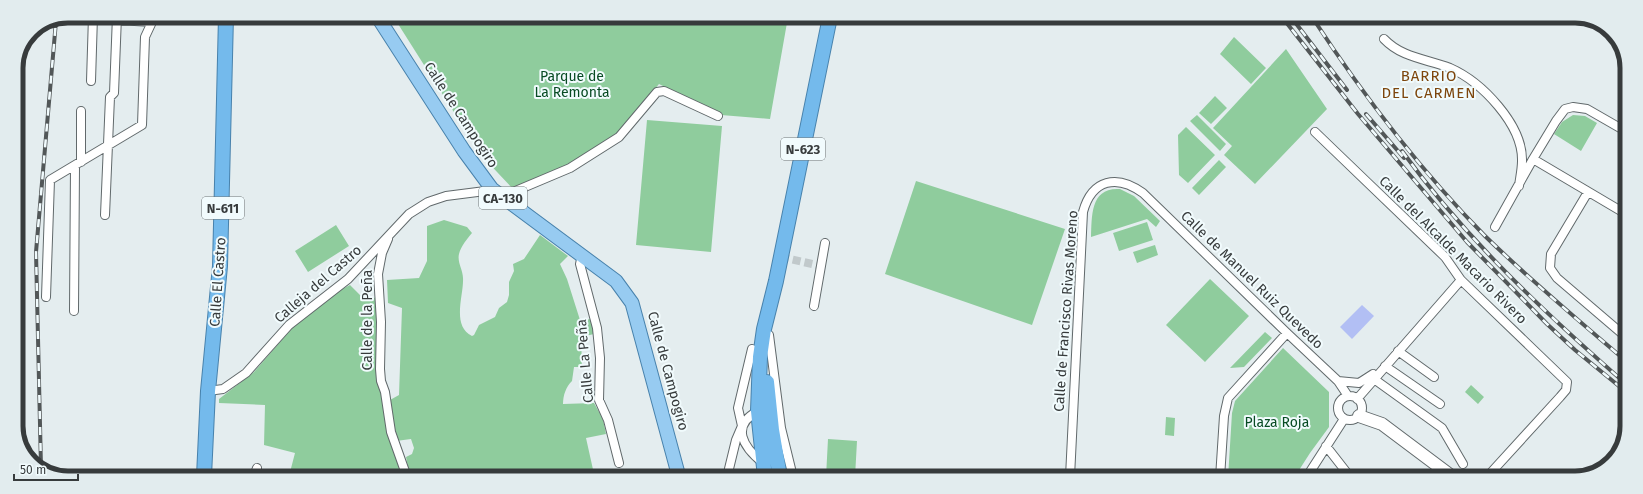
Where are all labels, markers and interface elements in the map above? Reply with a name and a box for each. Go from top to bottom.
street label: Calle de Campogiro [420,59,502,171]
district label: BARRIO DEL CARMEN [1381,67,1477,102]
park label: Parque de La Remonta [535,68,610,101]
road number: N-623 [781,138,825,160]
street label: Calle del Alcalde Macario Rivero [1375,172,1531,328]
road number: CA-130 [479,187,527,209]
road number: N-611 [202,197,244,219]
street label: Calle de Manuel Ruiz Quevedo [1177,207,1327,353]
street label: Calle de Francisco Rivas Moreno [1050,210,1082,412]
street label: Calle El Castro [206,237,230,327]
street label: Calleja del Castro [271,242,365,326]
street label: Calle de la Peña [359,270,376,370]
street label: Calle de Campogiro [644,310,692,432]
street label: Calle La Peña [573,318,597,404]
park label: Plaza Roja [1245,414,1309,431]
scale bar [14,456,78,482]
text: 50 m [20,463,46,477]

